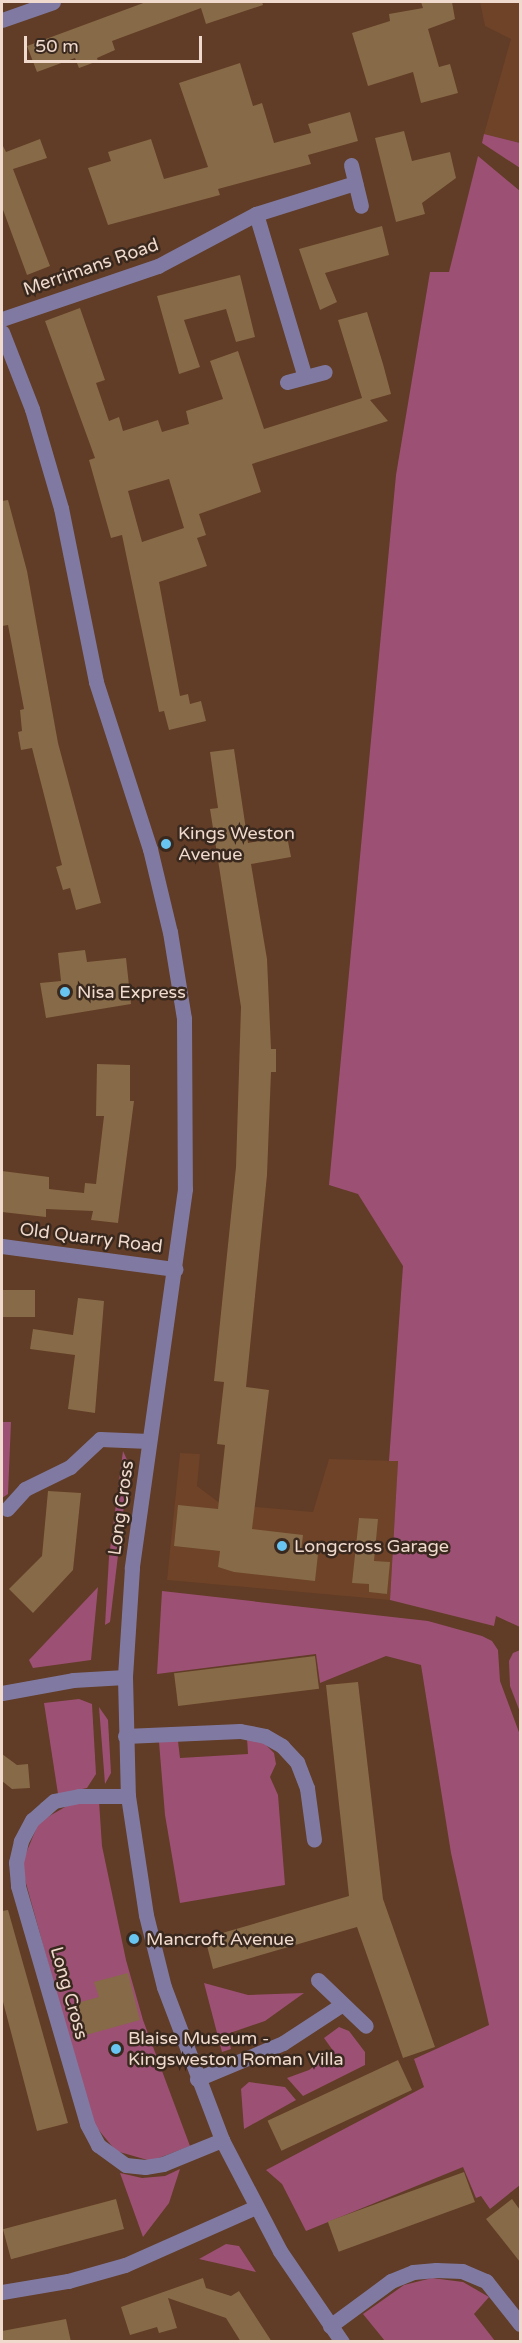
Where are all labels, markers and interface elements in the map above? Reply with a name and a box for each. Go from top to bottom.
scale bar [27,24,206,62]
text: 50 m [35,35,79,57]
street label: Merrimans Road [20,234,162,300]
place label: Kings Weston Avenue [178,823,295,866]
marker: Kings Weston Avenue [159,837,173,851]
place label: Nisa Express [77,981,186,1003]
marker: Nisa Express [58,985,72,999]
street label: Old Quarry Road [18,1219,164,1257]
street label: Long Cross [104,1459,138,1557]
place label: Longcross Garage [294,1535,449,1557]
marker: Longcross Garage [275,1539,289,1553]
place label: Mancroft Avenue [146,1928,294,1950]
marker: Mancroft Avenue [127,1932,141,1946]
street label: Long Cross [45,1944,93,2042]
place label: Blaise Museum - Kingsweston Roman Villa [128,2028,344,2070]
marker: Blaise Museum - Kingsweston Roman Villa [109,2042,123,2056]

